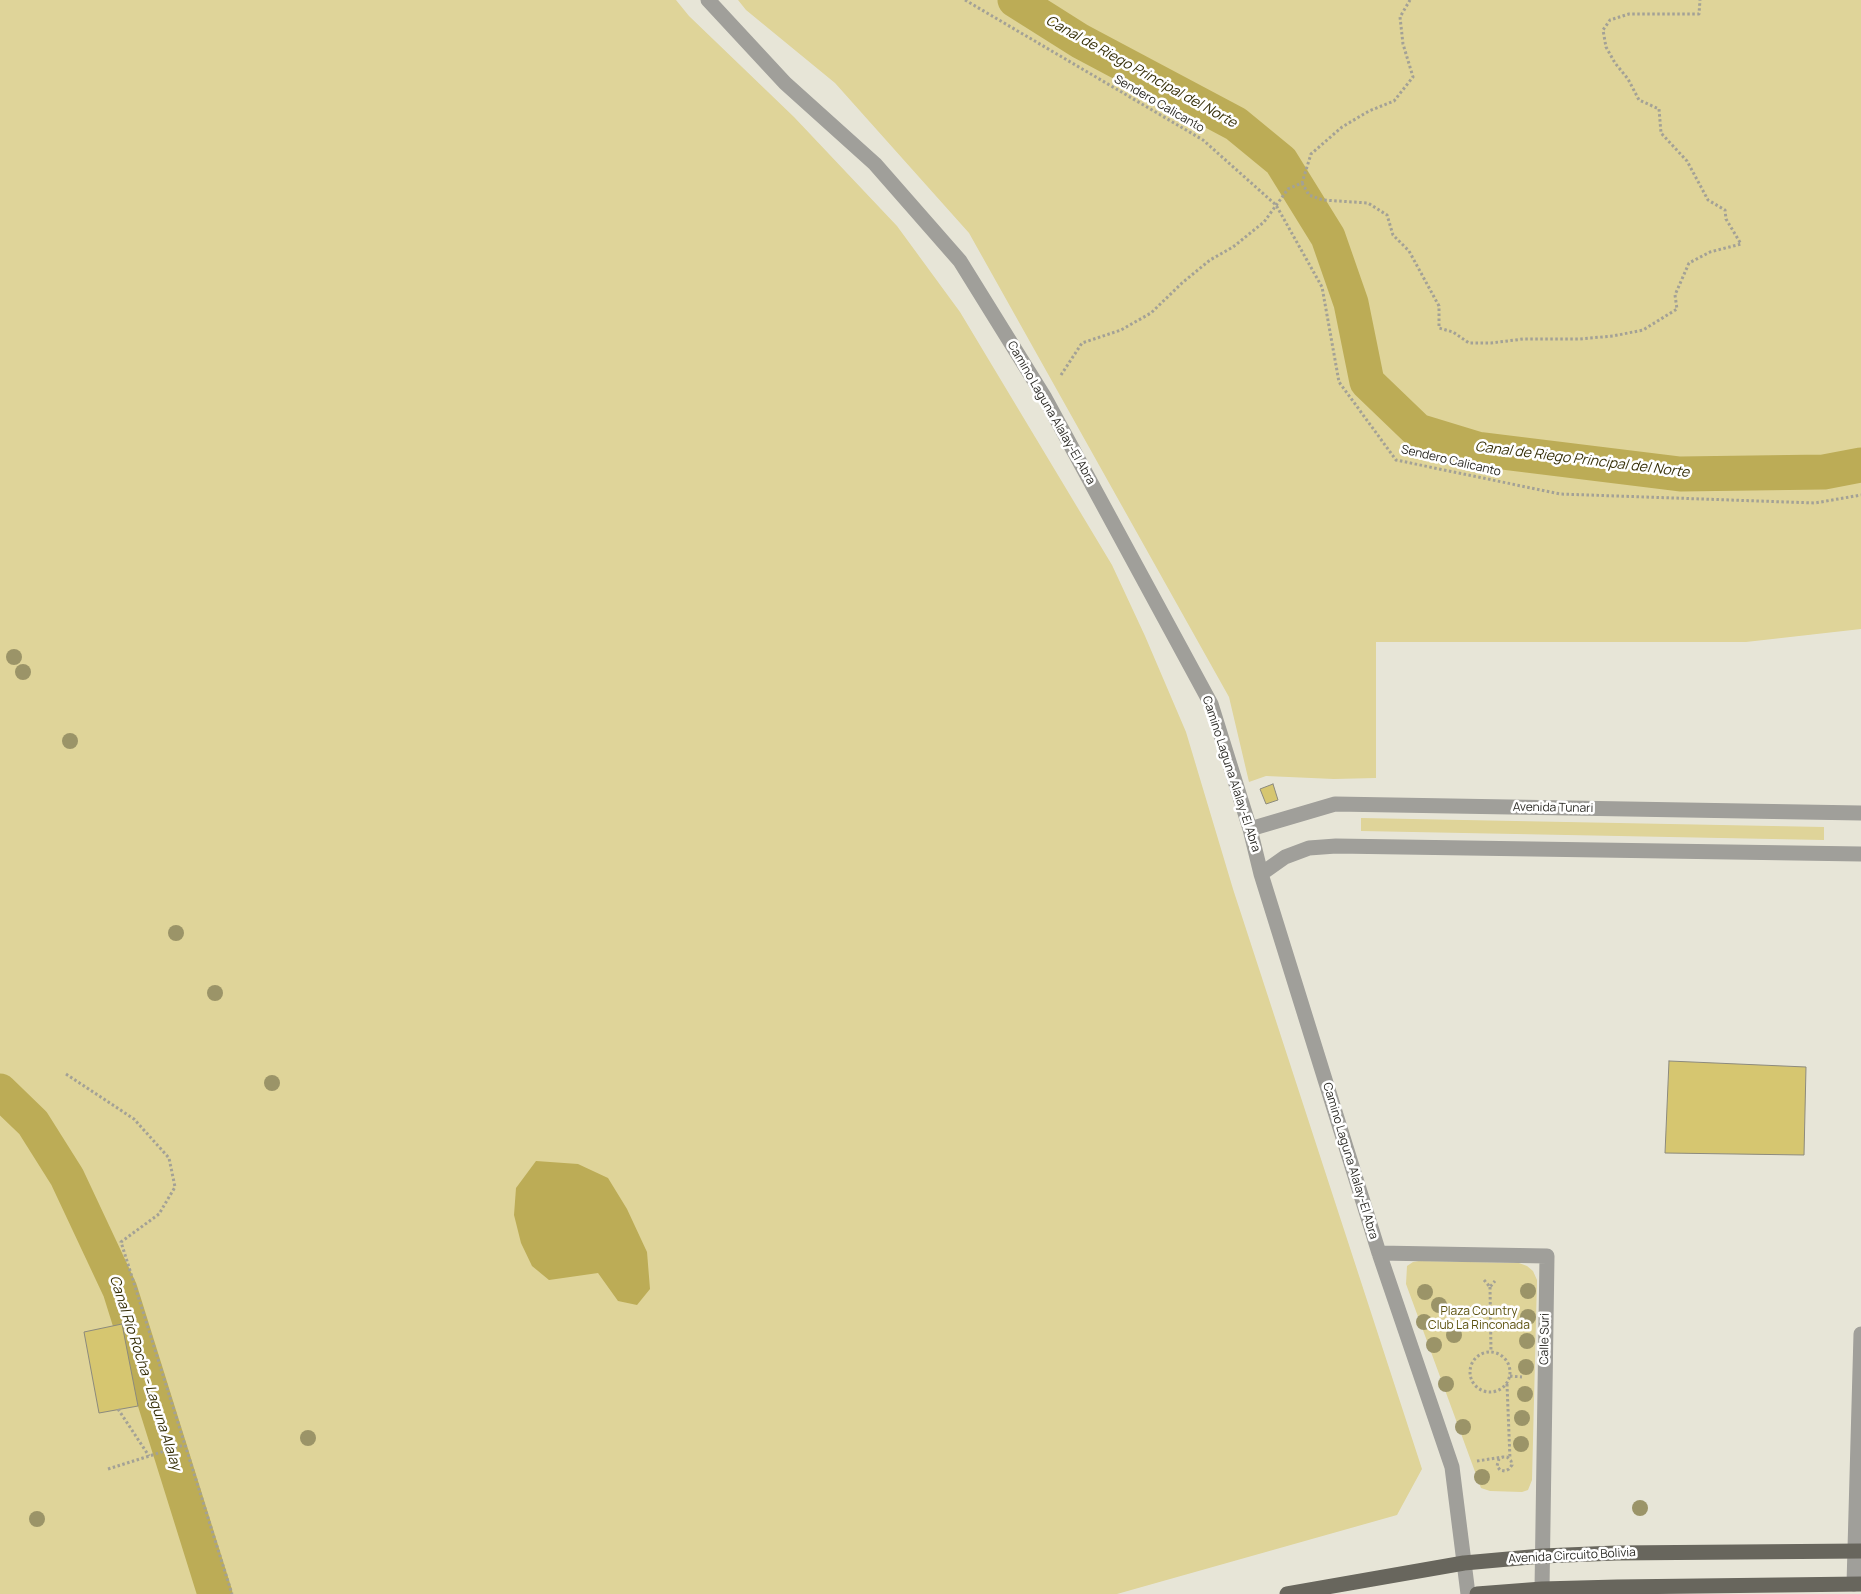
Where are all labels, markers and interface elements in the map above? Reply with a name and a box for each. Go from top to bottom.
water label: Canal de Riego Principal del Norte [1043,12,1239,132]
street label: Sendero Calicanto [1111,72,1207,136]
street label: Camino Laguna Alalay-El Abra [1004,339,1098,487]
water label: Canal de Riego Principal del Norte [1474,439,1690,481]
street label: Sendero Calicanto [1400,443,1502,479]
street label: Camino Laguna Alalay-El Abra [1199,694,1263,854]
street label: Avenida Tunari [1513,800,1593,816]
street label: Camino Laguna Alalay-El Abra [1319,1081,1381,1241]
water label: Canal Río Rocha - Laguna Alalay [106,1273,184,1473]
park label: Plaza Country Club La Rinconada [1428,1305,1530,1333]
street label: Calle Suri [1537,1313,1553,1365]
street label: Avenida Circuito Bolivia [1508,1545,1636,1567]

